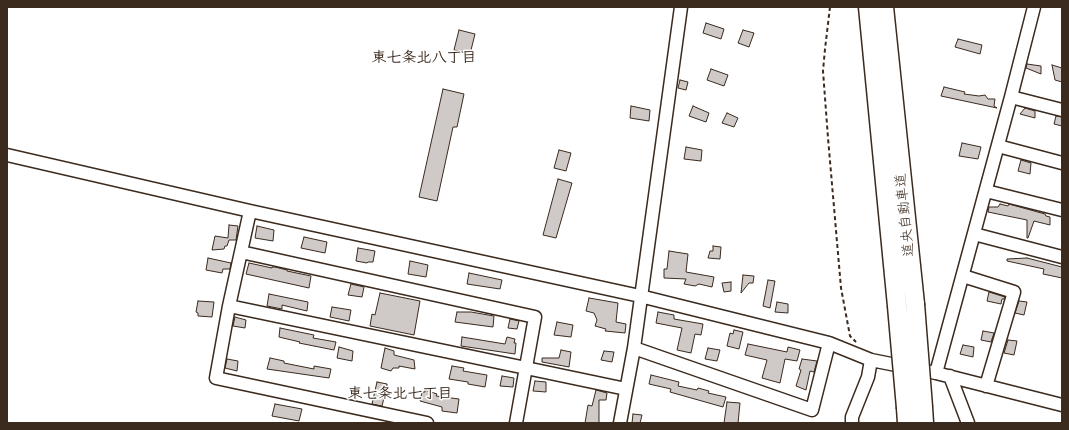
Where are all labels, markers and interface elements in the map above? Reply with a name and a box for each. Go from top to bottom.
district label: 東七条北八丁目 [372,49,476,67]
street label: 道央自動車道 [892,172,918,258]
district label: 東七条北七丁目 [348,385,452,403]

